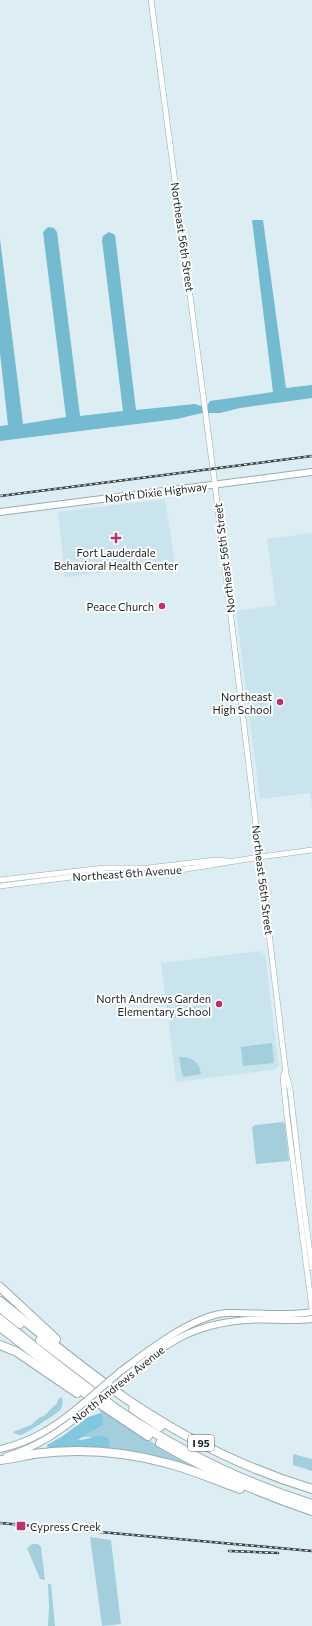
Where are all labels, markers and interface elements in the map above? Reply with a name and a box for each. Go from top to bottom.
street label: Northeast 56th Street [169,182,197,293]
street label: North Dixie Highway [104,479,208,505]
street label: Northeast 56th Street [211,502,237,613]
marker: Fort Lauderdale Behavioral Health Center [110,532,122,544]
place label: Fort Lauderdale Behavioral Health Center [54,546,179,572]
place label: Peace Church [86,600,154,613]
marker: Peace Church [157,601,167,611]
place label: Northeast High School [212,690,272,716]
marker: Northeast High School [275,697,285,707]
street label: Northeast 56th Street [250,825,276,936]
street label: Northeast 6th Avenue [72,863,182,883]
place label: North Andrews Garden Elementary School [96,992,211,1018]
marker: North Andrews Garden Elementary School [214,999,224,1009]
street label: North Andrews Avenue [69,1343,167,1425]
road number: I 95 [188,1435,214,1451]
marker: Cypress Creek [15,1520,27,1532]
place label: Cypress Creek [30,1520,101,1533]

